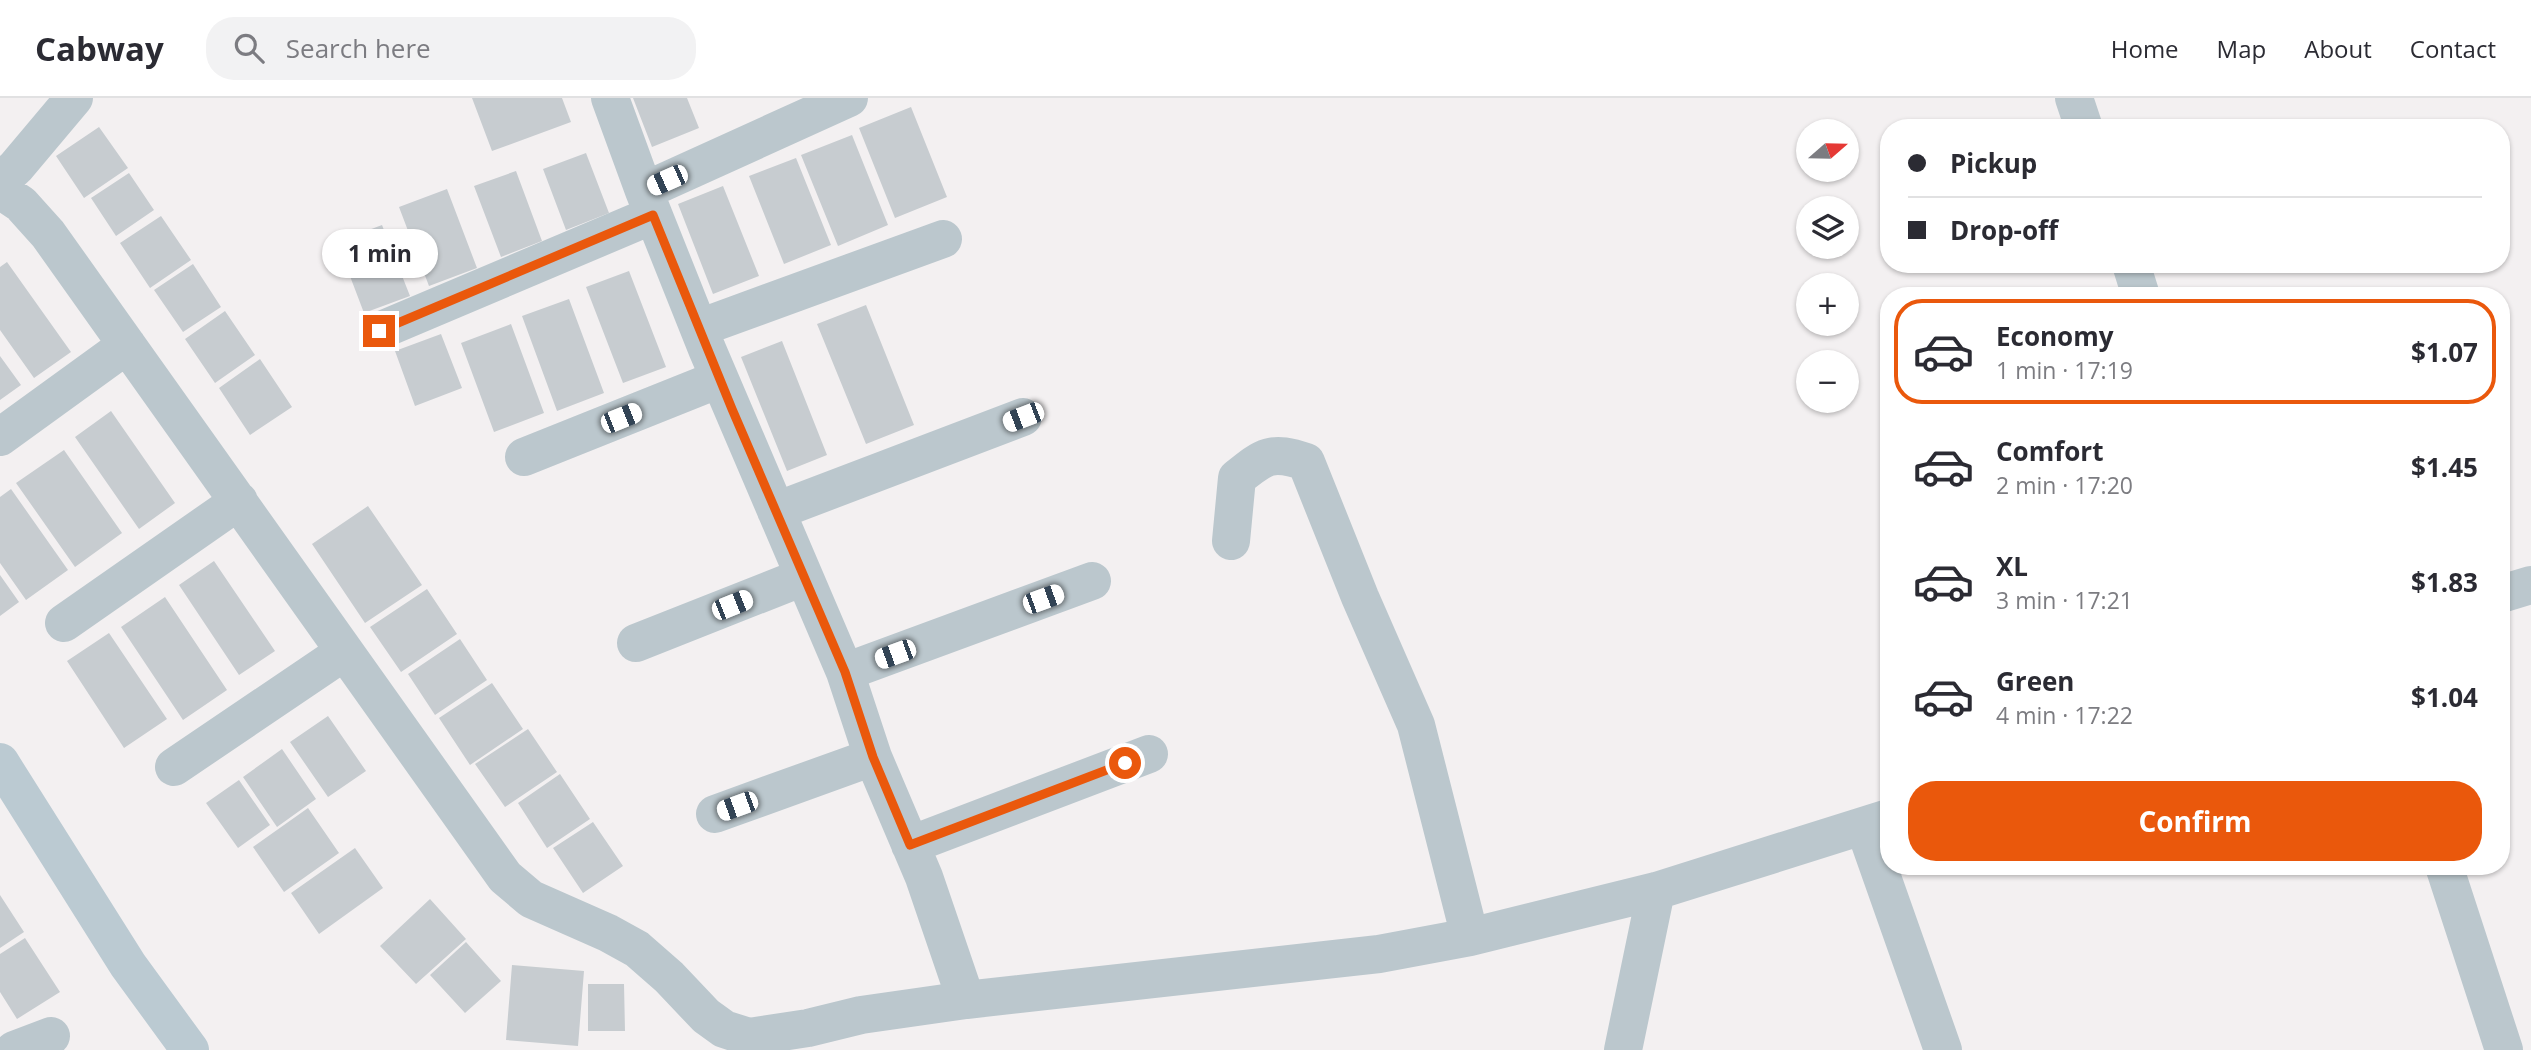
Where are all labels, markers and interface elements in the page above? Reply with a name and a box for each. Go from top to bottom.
search box [206,17,696,80]
text: Cabway [35,26,164,71]
icon: search [230,29,268,67]
text: Search here [286,30,431,66]
text: Home [2111,32,2179,65]
text: Map [2217,32,2266,65]
text: About [2304,32,2372,65]
text: Contact [2410,32,2496,65]
north arrow [1796,119,1858,182]
map controls [1796,119,1859,413]
text: Pickup [1950,145,2037,181]
car [644,162,691,198]
button: layers [1796,196,1859,259]
text: Drop-off [1950,212,2058,248]
callout: 1 min [321,230,437,278]
text: 1 min [348,237,412,269]
button: + [1796,273,1859,336]
route end [363,315,395,347]
text: Economy [1996,318,2114,354]
icon: car [1912,320,1975,383]
text: $1.07 [2411,334,2478,370]
button: − [1796,350,1859,413]
text: 1 min · 17:19 [1996,354,2133,386]
car [598,400,645,436]
car [1000,400,1047,434]
text: Comfort [1996,433,2103,469]
icon: car [1912,435,1975,498]
text: $1.45 [2411,449,2478,485]
text: 2 min · 17:20 [1996,469,2133,501]
text: XL [1996,548,2028,584]
icon: car [1912,550,1975,613]
text: $1.83 [2411,564,2478,600]
car [1020,582,1067,616]
text: 3 min · 17:21 [1996,584,2133,616]
car [709,587,756,623]
car [872,637,919,671]
text: Green [1996,663,2074,699]
icon: car [1912,665,1975,728]
text: $1.04 [2411,679,2478,715]
text: 4 min · 17:22 [1996,699,2133,731]
route start [1109,747,1141,779]
button: Confirm [1908,781,2482,861]
car [714,789,761,823]

